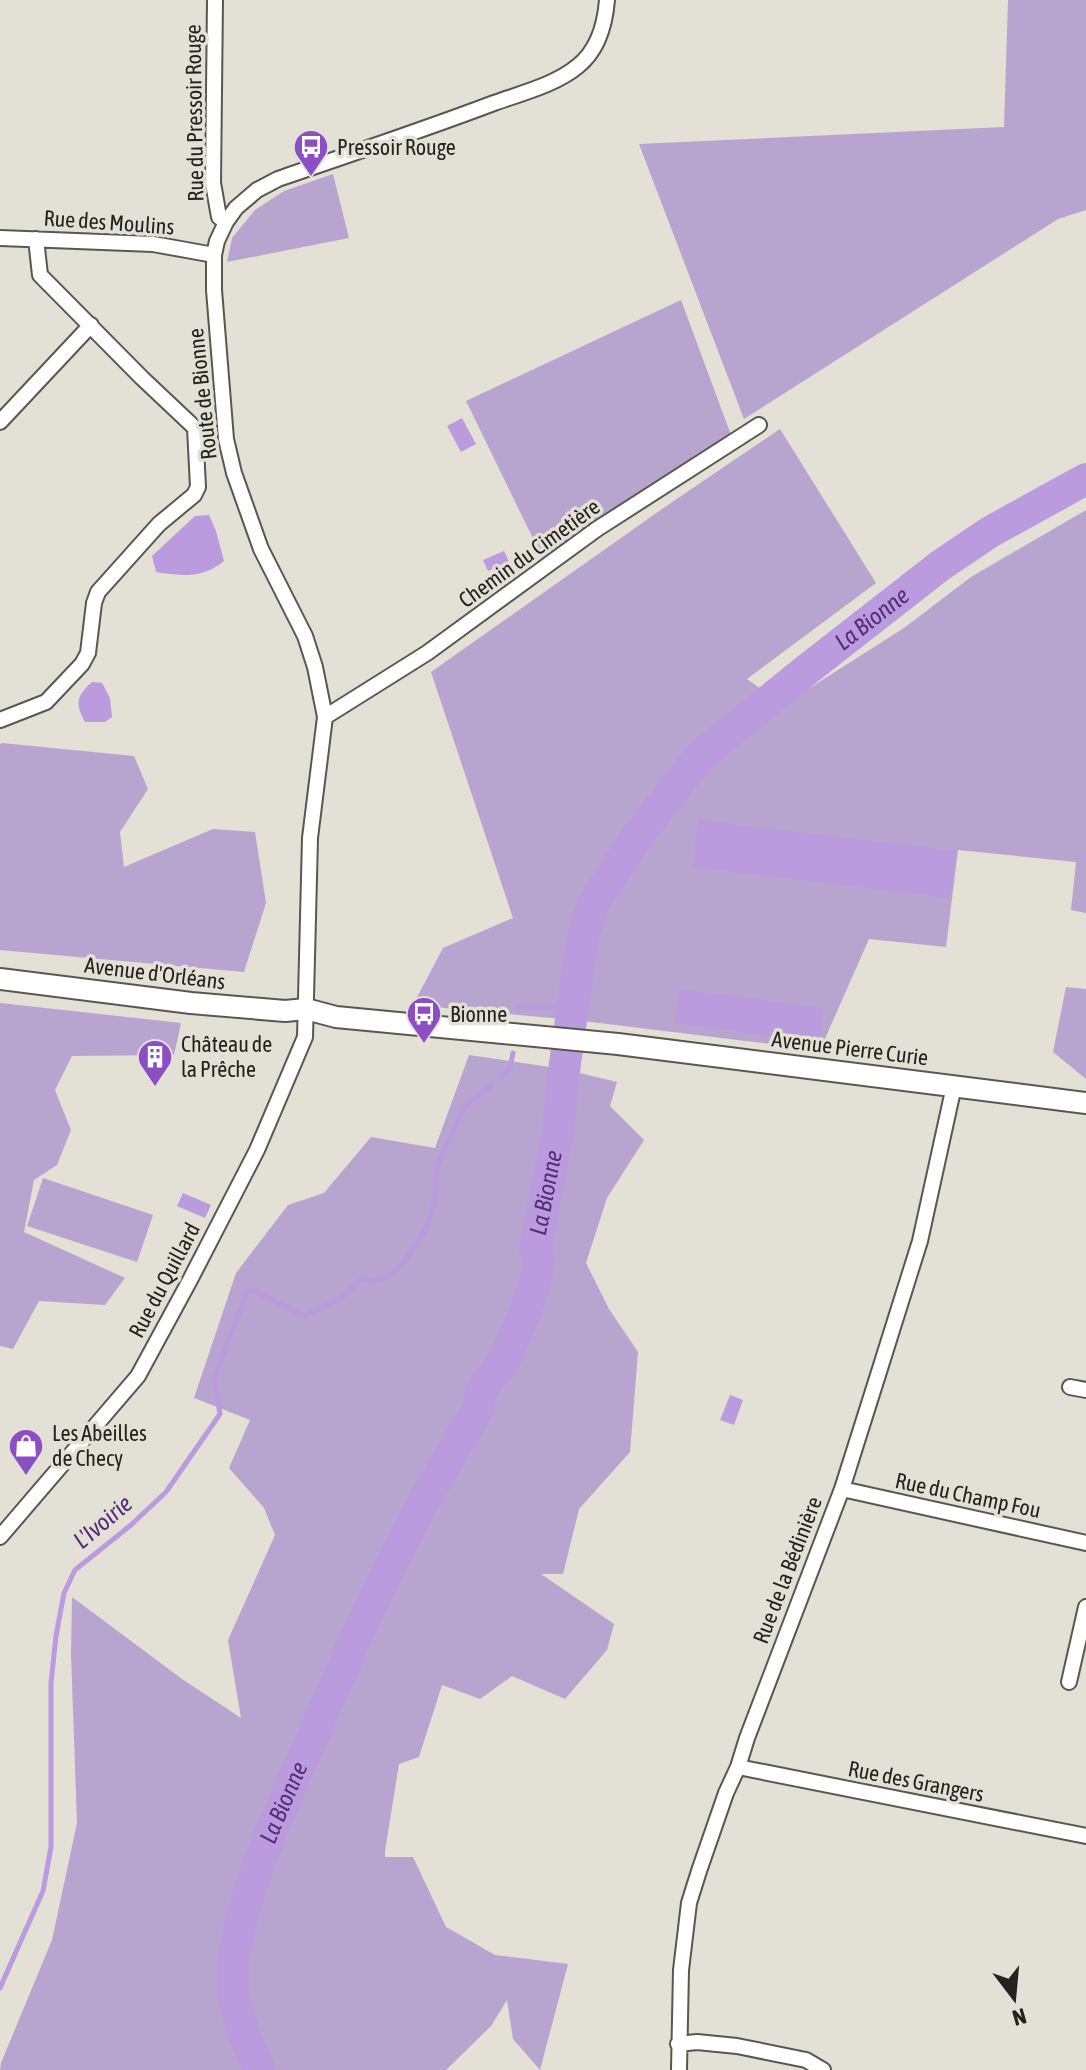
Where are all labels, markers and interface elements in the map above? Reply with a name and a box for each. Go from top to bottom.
street label: Rue du Pressoir Rouge [179,24,209,202]
bus stop icon: Pressoir Rouge [292,128,330,178]
place label: Pressoir Rouge [337,134,456,160]
street label: Rue des Moulins [43,204,175,240]
street label: Route de Bionne [182,327,222,461]
street label: Chemin du Cimetière [453,493,605,613]
water label: La Bionne [830,581,914,655]
street label: Avenue d'Orléans [83,951,227,995]
bus stop icon: Bionne [405,995,443,1045]
place label: Bionne [450,1001,507,1027]
street label: Avenue Pierre Curie [770,1026,930,1070]
place label: Château de la Prêche [181,1031,272,1082]
building icon: Château de la Prêche [136,1038,174,1088]
water label: La Bionne [524,1148,567,1237]
street label: Rue du Quillard [123,1218,205,1342]
place label: Les Abeilles de Checy [52,1420,147,1471]
shop icon: Les Abeilles de Checy [7,1427,45,1477]
street label: Rue du Champ Fou [893,1467,1043,1523]
water label: L'Ivoirie [68,1489,138,1554]
street label: Rue de la Bédinière [747,1493,827,1647]
street label: Rue des Grangers [846,1755,986,1807]
water label: La Bionne [254,1757,313,1847]
north arrow [974,1958,1054,2038]
text: N [1010,2003,1029,2032]

